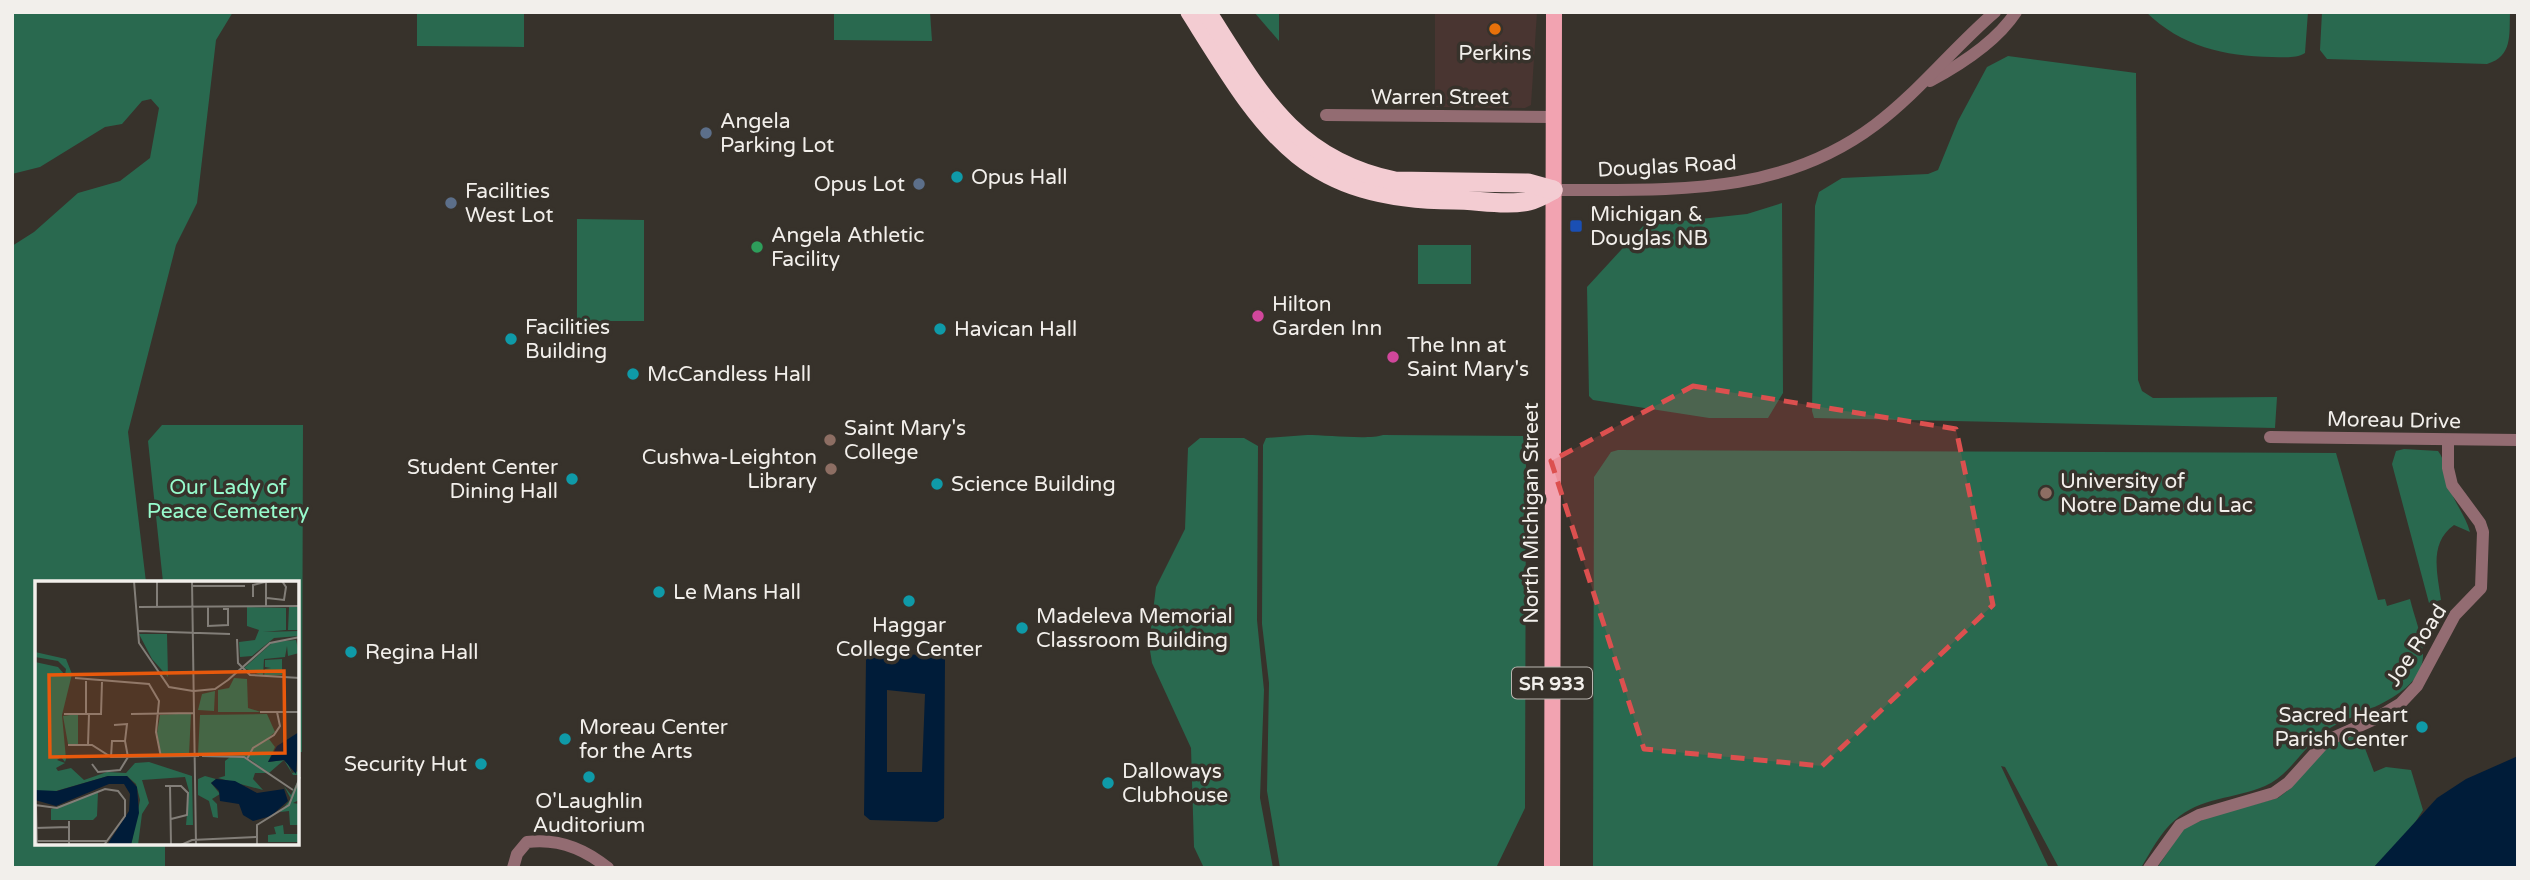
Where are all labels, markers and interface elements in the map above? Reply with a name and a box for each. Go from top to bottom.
marker: Perkins [1487,21,1503,37]
place label: Perkins [1458,41,1532,66]
street label: Warren Street [1371,85,1509,110]
place label: Angela Parking Lot [720,109,834,158]
marker: Angela Parking Lot [698,125,714,141]
street label: Douglas Road [1597,150,1737,183]
place label: Opus Hall [971,165,1068,190]
marker: Opus Hall [949,169,965,185]
place label: Opus Lot [814,172,905,197]
marker: Opus Lot [911,176,927,192]
place label: Facilities West Lot [465,179,553,228]
marker: Facilities West Lot [443,195,459,211]
place label: Michigan & Douglas NB [1590,202,1708,251]
marker: Michigan & Douglas NB [1568,218,1584,234]
place label: Angela Athletic Facility [771,223,925,272]
marker: Angela Athletic Facility [749,239,765,255]
place label: Hilton Garden Inn [1272,292,1382,341]
marker: Hilton Garden Inn [1250,308,1266,324]
place label: Facilities Building [525,315,610,364]
place label: Havican Hall [954,317,1077,342]
marker: Havican Hall [932,321,948,337]
marker: Facilities Building [503,331,519,347]
place label: The Inn at Saint Mary's [1407,333,1529,382]
marker: The Inn at Saint Mary's [1385,349,1401,365]
place label: McCandless Hall [647,362,811,387]
marker: McCandless Hall [625,366,641,382]
street label: North Michigan Street [1519,402,1544,624]
street label: Moreau Drive [2327,407,2461,434]
place label: Saint Mary's College [844,416,966,465]
marker: Saint Mary's College [822,432,838,448]
place label: Cushwa-Leighton Library [642,445,817,494]
place label: Student Center Dining Hall [407,455,558,504]
marker: Cushwa-Leighton Library [823,461,839,477]
place label: University of Notre Dame du Lac [2060,469,2253,518]
marker: Student Center Dining Hall [564,471,580,487]
place label: Science Building [951,472,1116,497]
park label: Our Lady of Peace Cemetery [147,475,309,524]
marker: Science Building [929,476,945,492]
marker: University of Notre Dame du Lac [2038,485,2054,501]
place label: Le Mans Hall [673,580,801,605]
inset map [35,581,299,845]
marker: Le Mans Hall [651,584,667,600]
marker: Haggar College Center [901,593,917,609]
street label: Joe Road [2381,600,2452,691]
place label: Madeleva Memorial Classroom Building [1036,604,1233,653]
place label: Haggar College Center [836,613,982,662]
marker: Madeleva Memorial Classroom Building [1014,620,1030,636]
place label: Regina Hall [365,640,478,665]
marker: Regina Hall [343,644,359,660]
road number: SR 933 [1512,668,1592,698]
place label: Sacred Heart Parish Center [2275,703,2408,752]
place label: Moreau Center for the Arts [579,715,728,764]
marker: Sacred Heart Parish Center [2414,719,2430,735]
marker: Moreau Center for the Arts [557,731,573,747]
place label: Security Hut [344,752,467,777]
marker: Security Hut [473,756,489,772]
place label: Dalloways Clubhouse [1122,759,1228,808]
marker: O'Laughlin Auditorium [581,769,597,785]
marker: Dalloways Clubhouse [1100,775,1116,791]
place label: O'Laughlin Auditorium [533,789,645,838]

